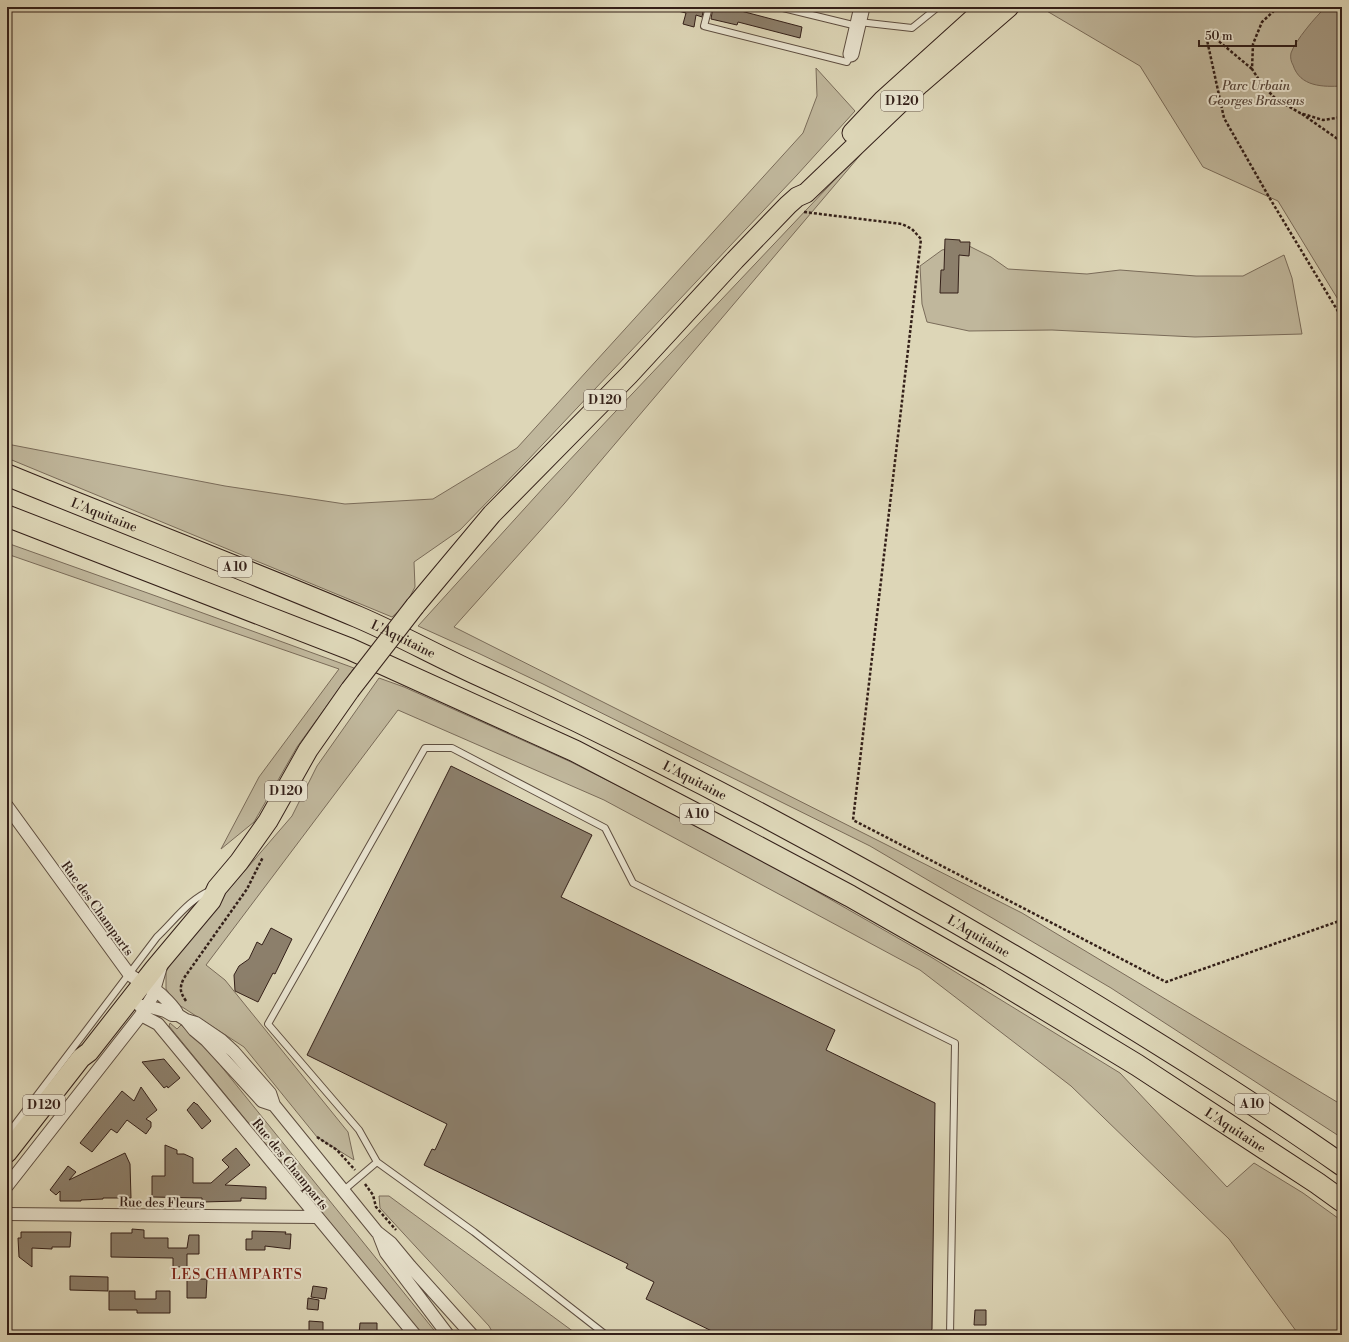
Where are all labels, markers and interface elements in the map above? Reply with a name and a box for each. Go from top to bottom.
scale bar [1199,22,1296,48]
text: 50 m [1205,29,1233,44]
park label: Parc Urbain Georges Brassens [1208,78,1305,109]
road number: D 120 [881,91,923,111]
road number: D 120 [584,390,626,410]
street label: L'Aquitaine [69,495,140,536]
road number: A 10 [218,557,252,577]
street label: L'Aquitaine [368,617,438,662]
street label: L'Aquitaine [660,758,730,804]
road number: D 120 [265,781,307,801]
road number: A 10 [680,804,714,824]
street label: Rue des Champarts [58,858,137,959]
street label: L'Aquitaine [944,912,1013,961]
road number: A 10 [1235,1094,1269,1114]
road number: D 120 [23,1095,65,1115]
street label: L'Aquitaine [1202,1105,1269,1157]
street label: Rue des Champarts [248,1116,332,1214]
street label: Rue des Fleurs [119,1194,205,1212]
district label: LES CHAMPARTS [171,1266,303,1284]

